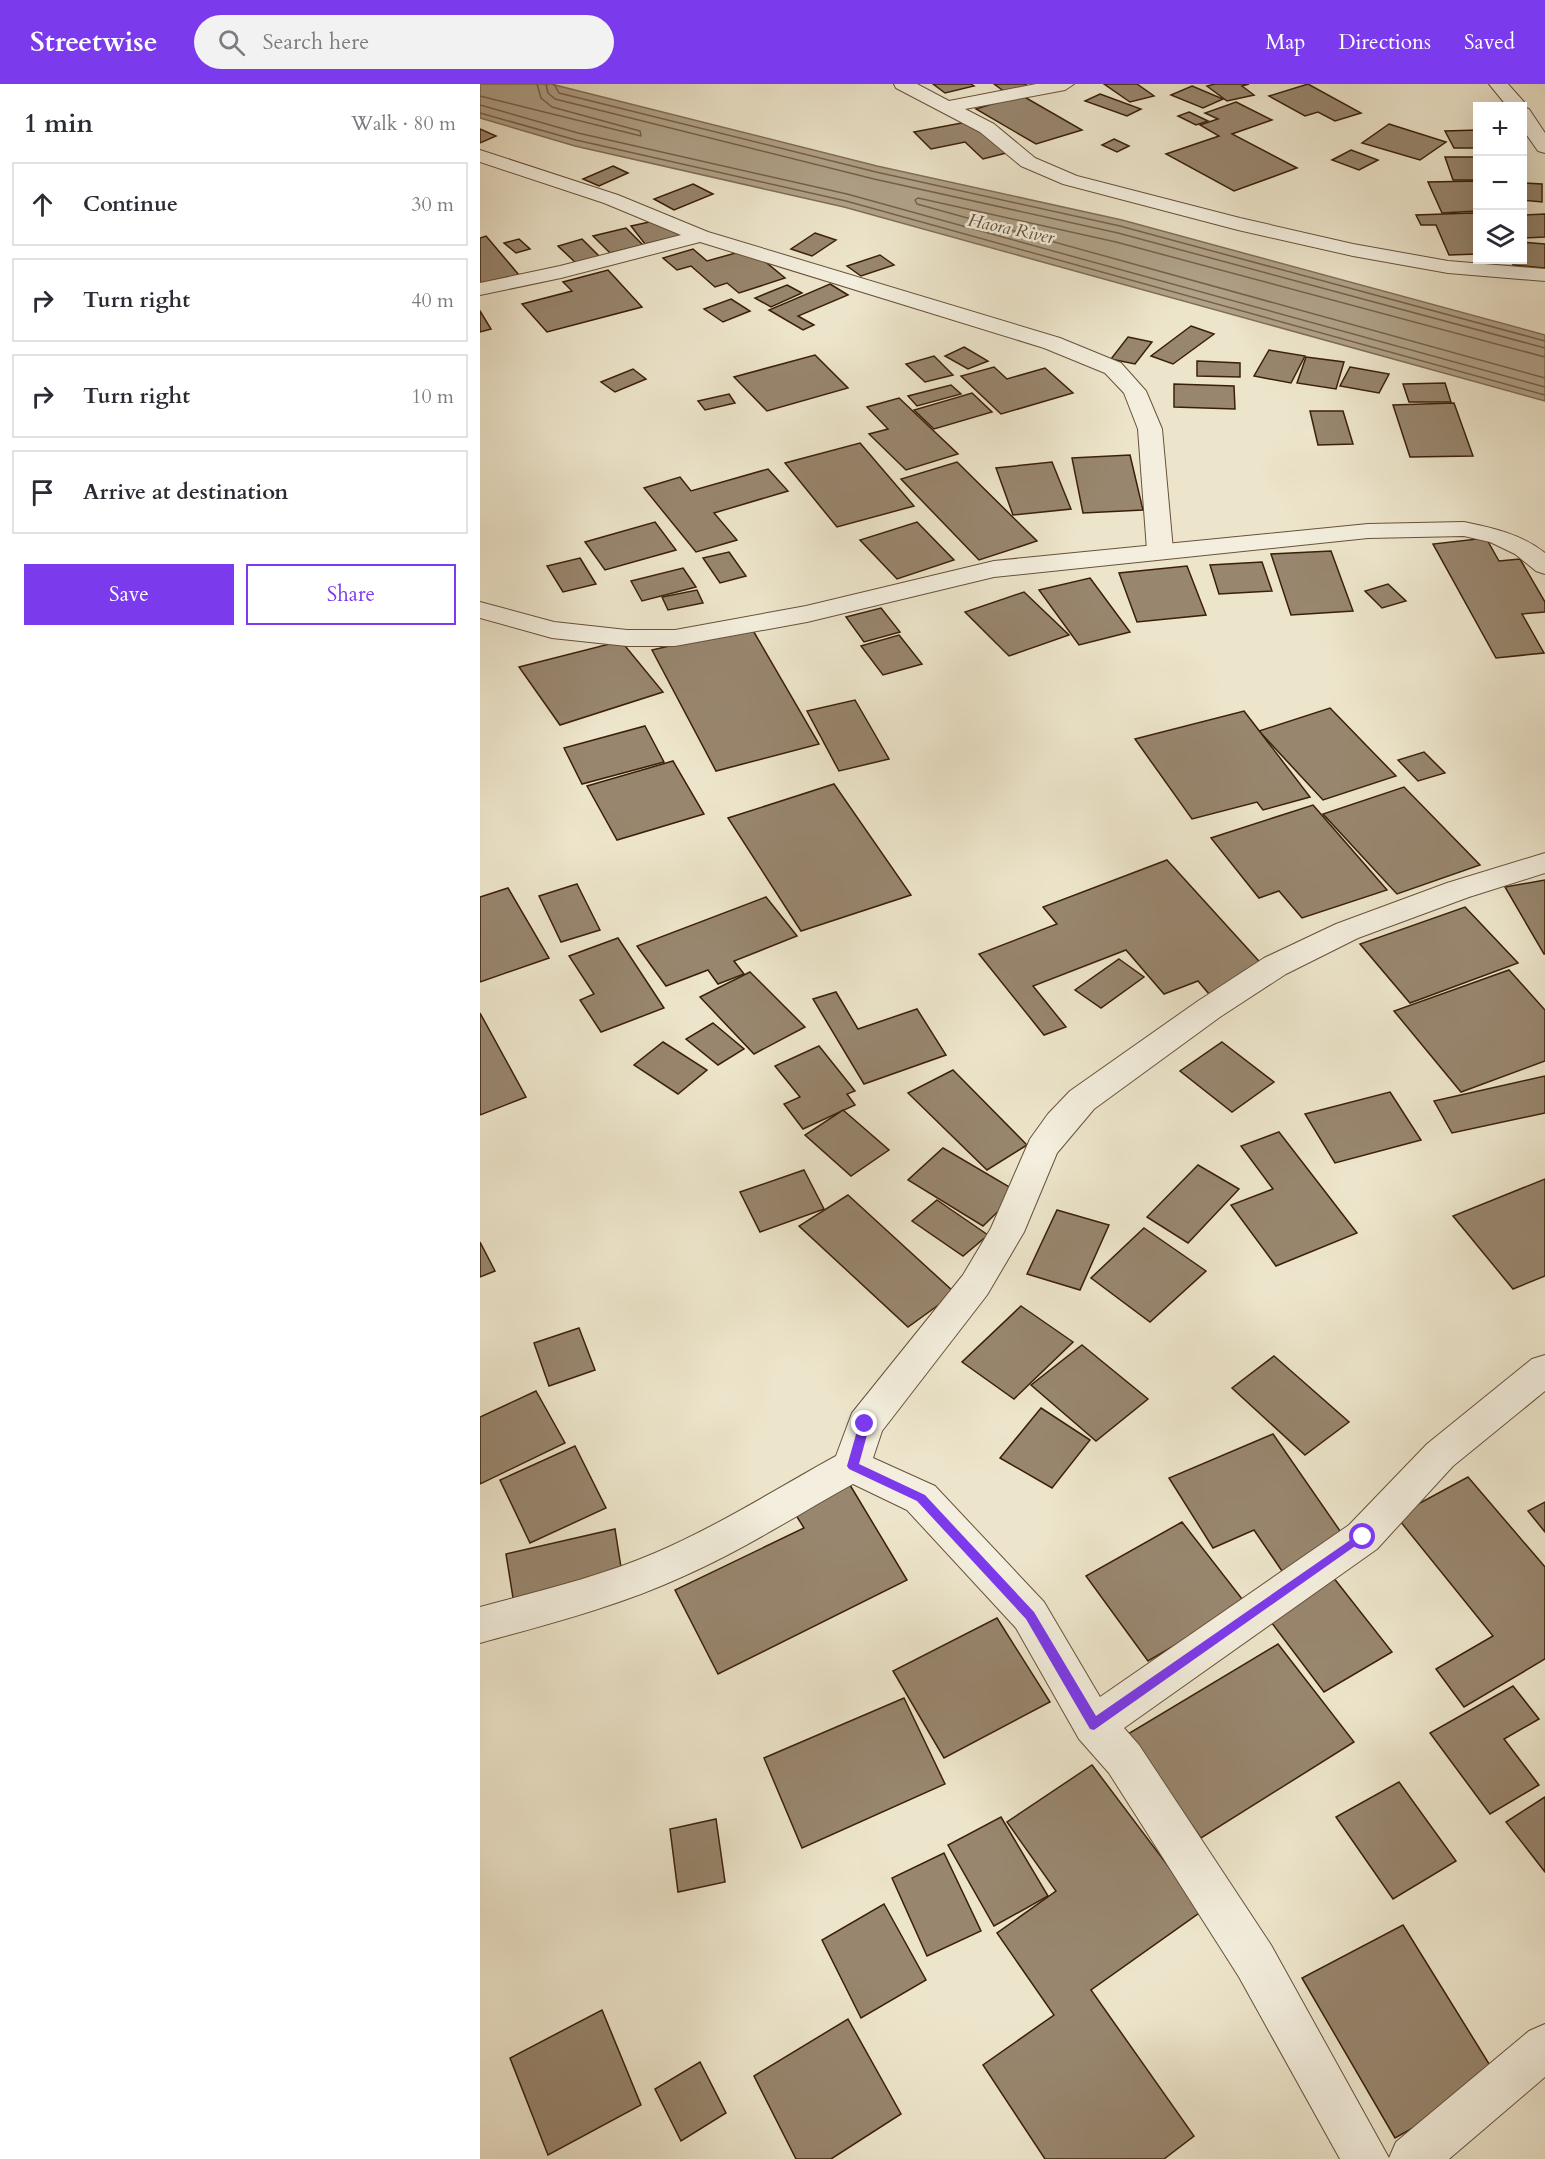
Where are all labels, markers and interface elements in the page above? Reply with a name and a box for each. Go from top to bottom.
search box [194,15,614,69]
text: Streetwise [30,23,158,61]
icon: search [215,26,248,59]
text: Search here [263,27,369,57]
text: Map [1265,28,1305,57]
text: Directions [1338,28,1431,57]
text: Saved [1464,28,1515,57]
map controls [1473,102,1527,264]
button: + [1473,102,1527,156]
text: 1 min [24,106,93,141]
text: Walk · 80 m [351,110,456,137]
button: − [1473,156,1527,210]
icon: ahead [26,188,59,221]
text: Continue [83,189,178,219]
text: 30 m [411,191,454,218]
water label: Haora River [966,208,1057,251]
button: layers [1473,210,1527,264]
icon: right [26,284,59,317]
text: Turn right [83,285,190,315]
text: 40 m [411,287,454,314]
icon: right [26,380,59,413]
text: Turn right [83,381,190,411]
text: 10 m [411,383,454,410]
icon: arrive [26,476,59,509]
text: Arrive at destination [83,477,288,507]
button: Save [24,564,234,625]
button: Share [246,564,456,625]
route end [851,1410,877,1436]
route start [1349,1523,1375,1549]

